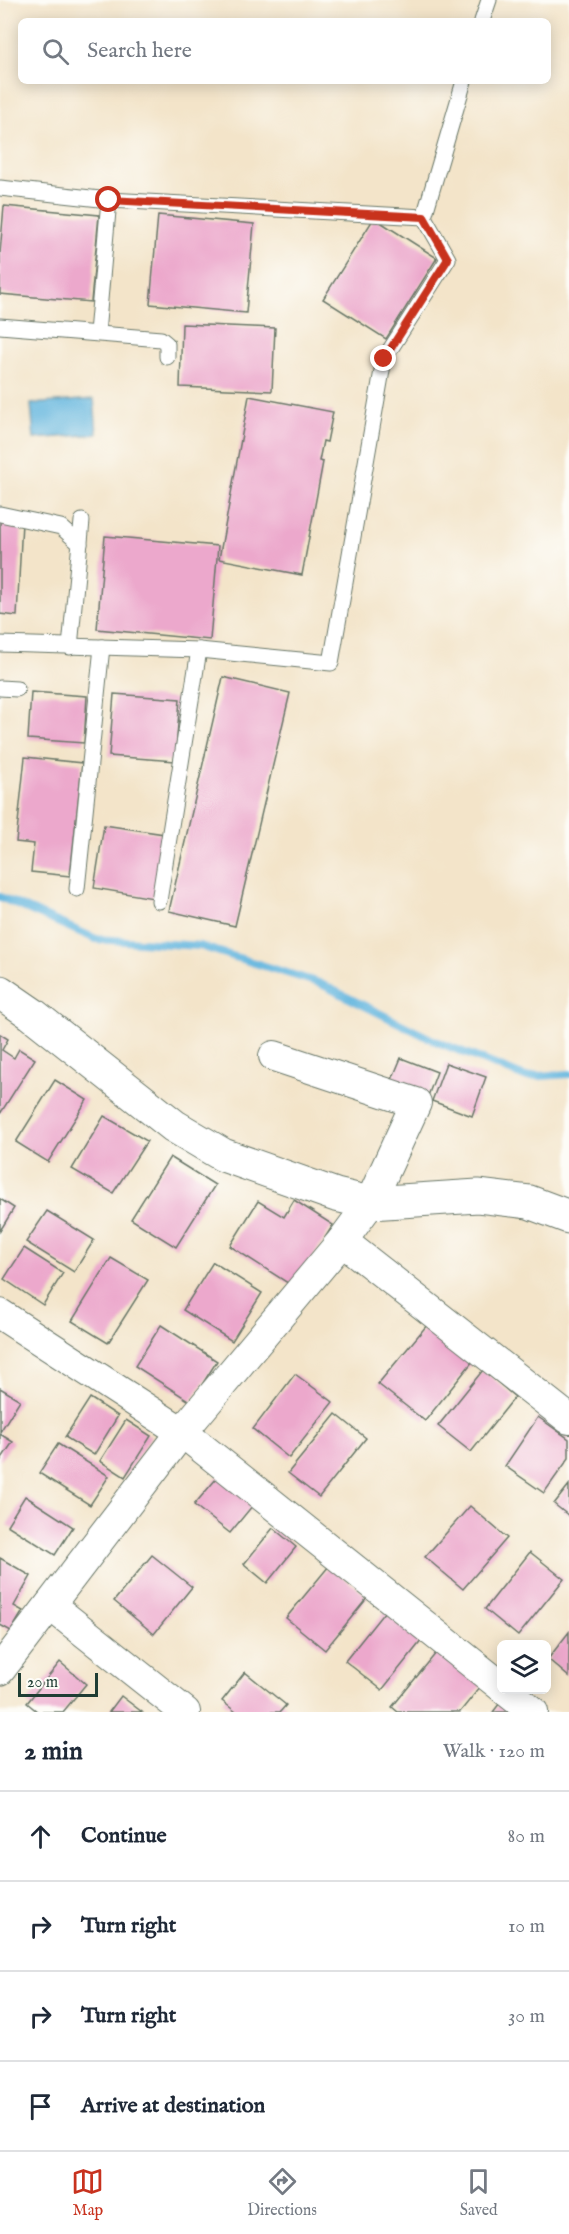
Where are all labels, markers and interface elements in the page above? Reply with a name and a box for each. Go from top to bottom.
search box [18,18,551,84]
icon: search [39,35,72,68]
text: Search here [87,37,192,65]
route start [95,186,121,212]
route end [370,345,396,371]
map controls [497,1640,551,1694]
button: layers [497,1640,551,1694]
scale bar [18,1670,98,1698]
text: 20 m [27,1673,58,1693]
text: 2 min [24,1735,83,1768]
text: Walk · 120 m [443,1739,545,1764]
icon: ahead [24,1820,57,1853]
text: Continue [81,1822,167,1850]
text: 80 m [508,1824,545,1849]
icon: right [24,1910,57,1943]
text: Turn right [81,1912,176,1940]
text: 10 m [508,1914,545,1939]
icon: right [24,2000,57,2033]
text: Turn right [81,2002,176,2030]
text: 30 m [508,2004,545,2029]
icon: arrive [24,2090,57,2123]
text: Arrive at destination [81,2092,265,2120]
tab: Map [71,2165,104,2221]
tab: Directions [247,2165,317,2221]
tab: Saved [460,2165,498,2221]

